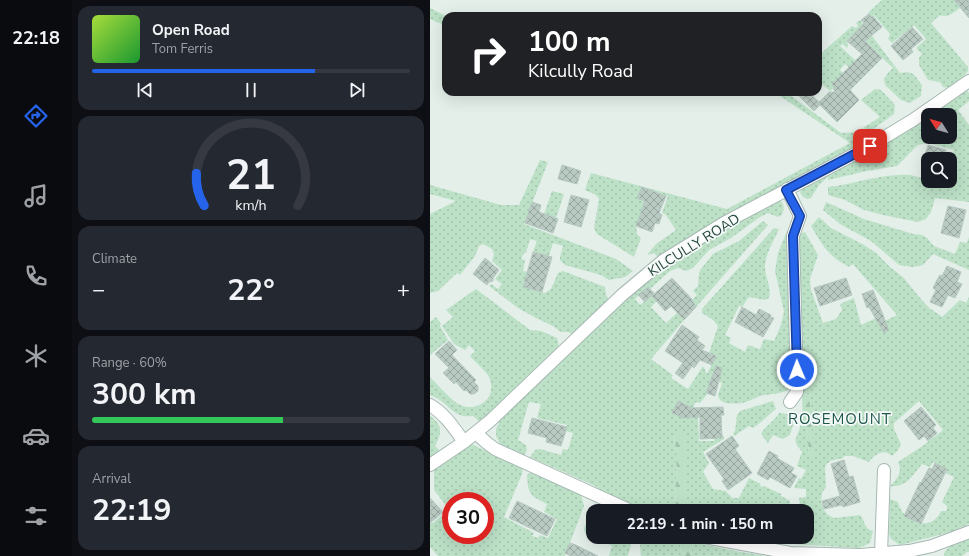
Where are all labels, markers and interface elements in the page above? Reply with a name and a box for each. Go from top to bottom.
text: Open Road [152,20,230,40]
text: 100 m [528,23,611,61]
text: 22:18 [12,26,60,50]
icon: right [462,28,514,80]
text: Tom Ferris [152,40,213,58]
text: Kilcully Road [528,59,633,83]
icon: previous [134,79,156,101]
icon: pause [240,79,262,101]
icon: next [346,79,368,101]
icon: directions [22,102,50,130]
north arrow [921,108,957,144]
map controls [921,108,957,188]
pin [853,129,887,163]
icon: arrive [859,135,881,157]
text: 21 [226,147,276,204]
button: search [921,152,957,188]
icon: music [22,182,50,210]
text: km/h [235,196,267,215]
street label: KILCULLY ROAD [644,209,744,281]
text: Climate [92,250,137,268]
icon: phone [22,262,50,290]
text: 22° [227,270,275,311]
text: − [92,275,105,305]
text: + [397,275,410,305]
icon: climate [22,342,50,370]
position arrow [776,349,818,391]
text: Range · 60% [92,354,167,372]
text: 300 km [92,374,197,415]
district label: ROSEMOUNT [788,409,892,429]
icon: car [22,422,50,450]
text: Arrival [92,470,131,488]
text: 22:19 [92,490,171,531]
speed limit sign: 30 [442,492,494,544]
icon: filters [22,502,50,530]
text: 22:19 · 1 min · 150 m [627,514,773,534]

